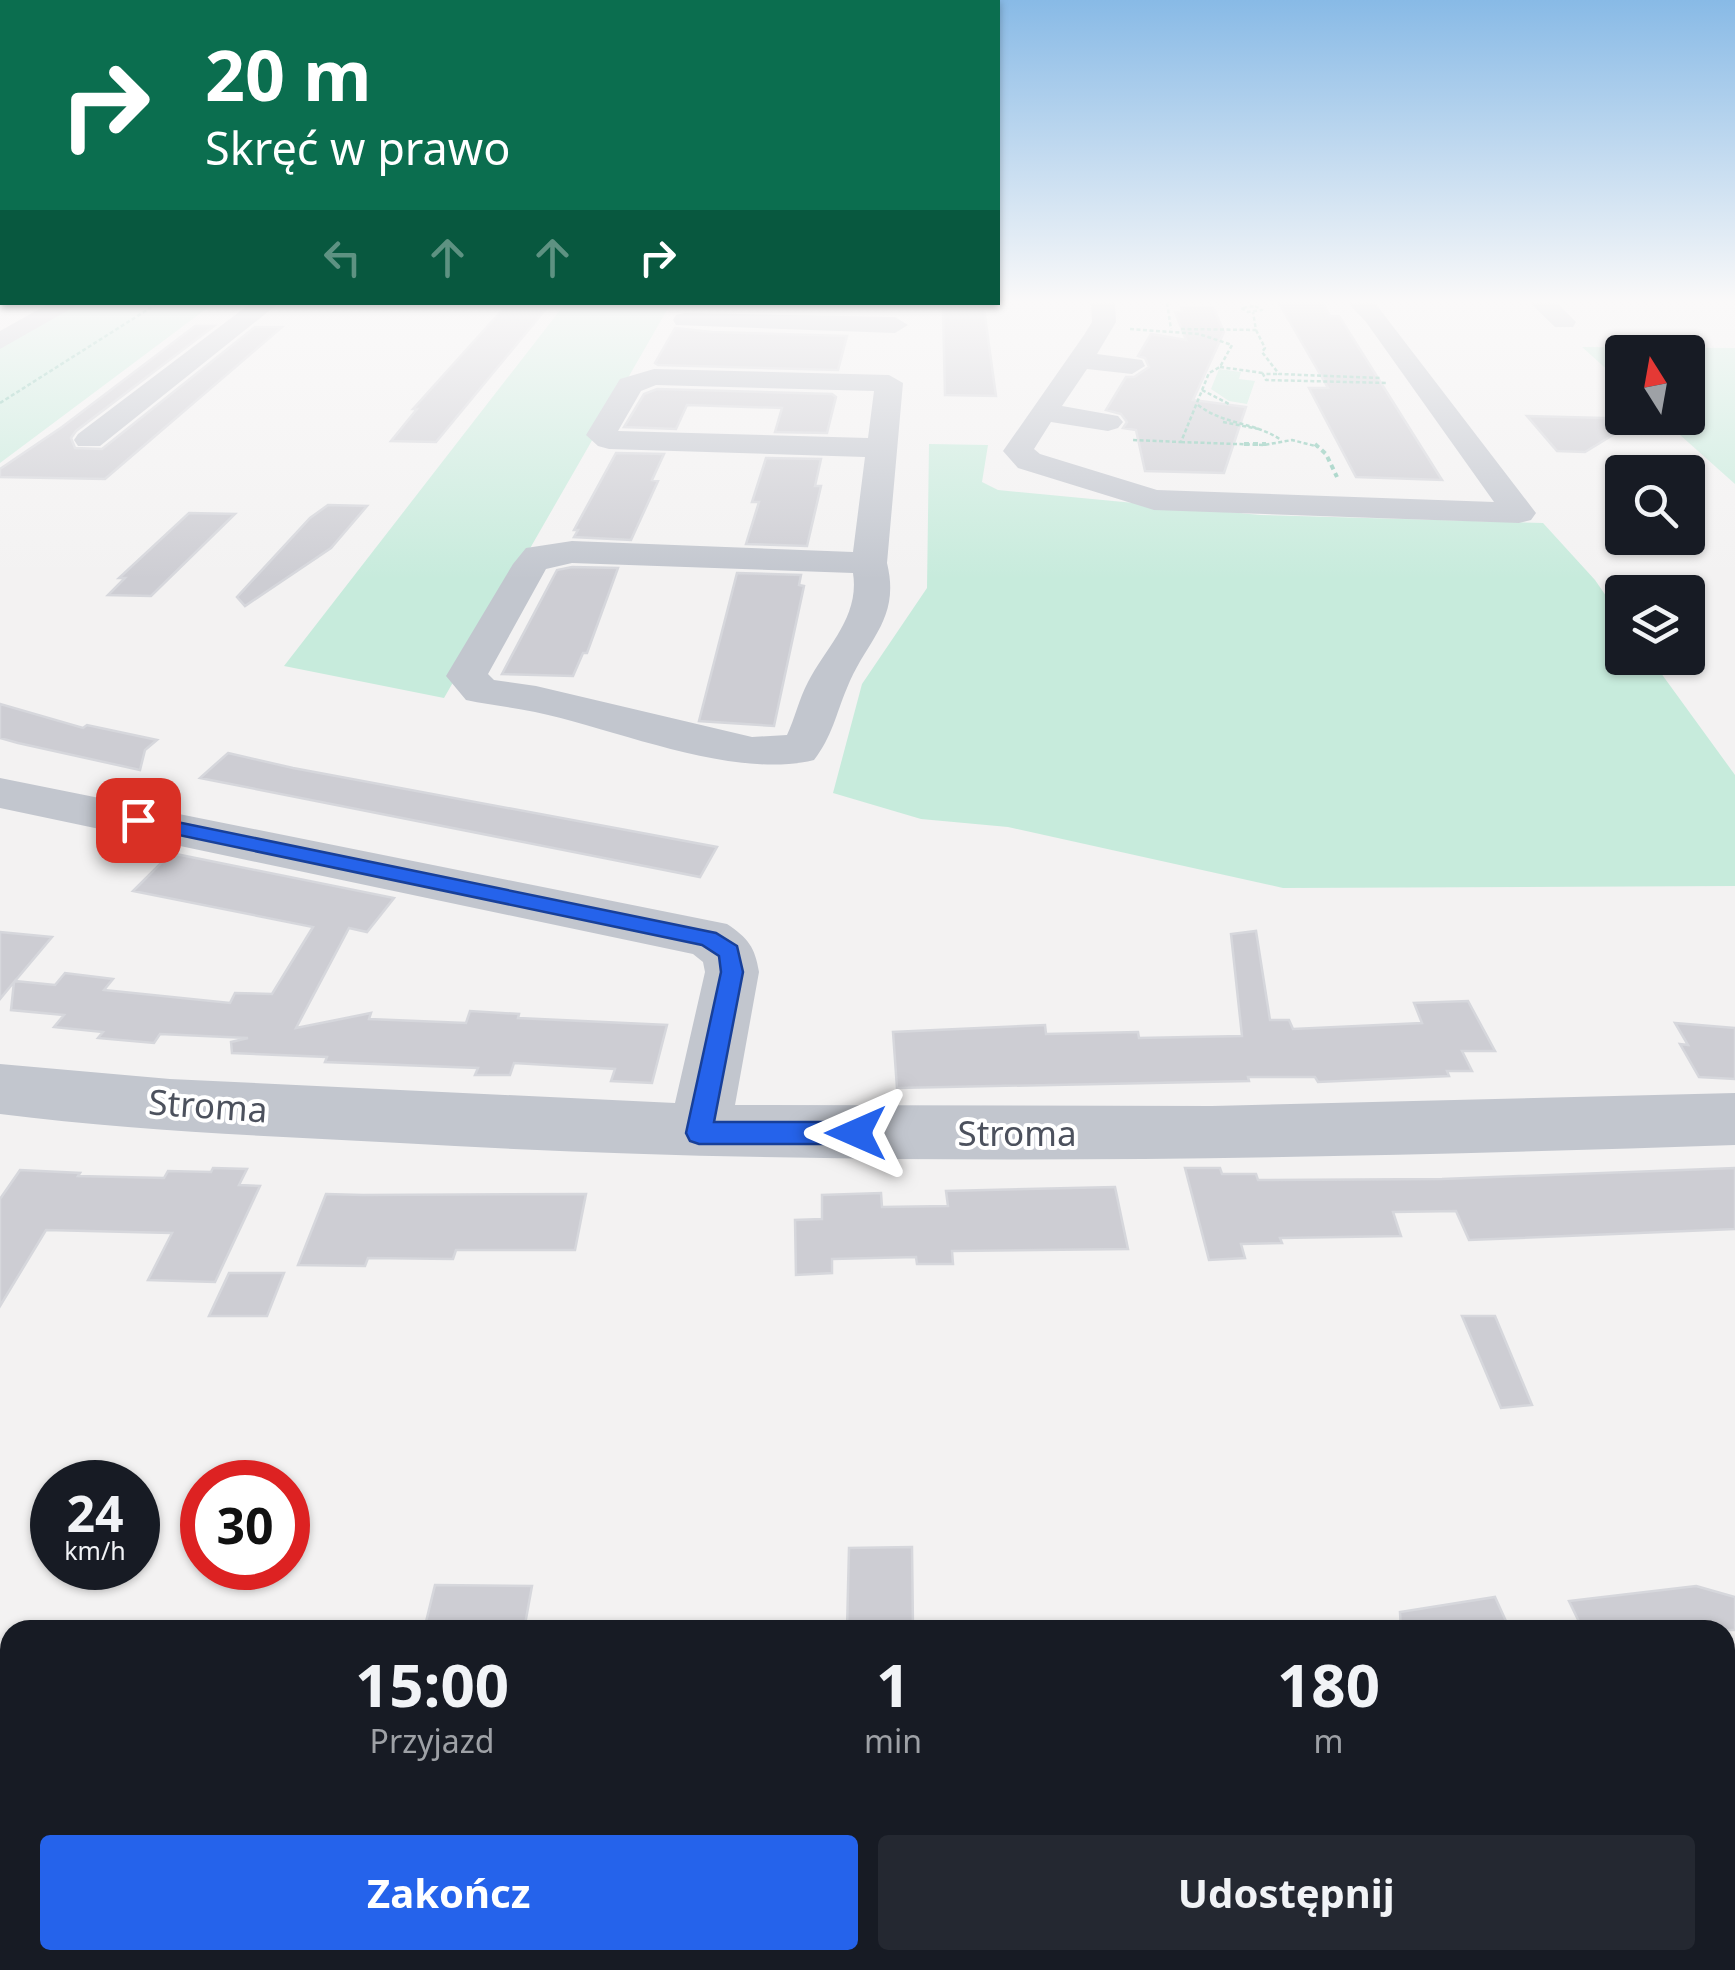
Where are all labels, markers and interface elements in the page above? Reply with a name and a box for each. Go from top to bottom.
text: 20 m [205,26,372,122]
icon: right [40,40,170,170]
text: Skręć w prawo [205,117,510,178]
icon: left [315,230,370,285]
icon: ahead [420,230,475,285]
icon: ahead [525,230,580,285]
icon: right [630,230,685,285]
north arrow [1605,335,1705,435]
map controls [1605,335,1705,675]
button: search [1605,455,1705,555]
button: layers [1605,575,1705,675]
pin [96,778,181,863]
icon: arrive [111,793,166,848]
street label: Stroma [147,1077,269,1133]
position arrow [804,1081,908,1185]
street label: Stroma [957,1109,1077,1156]
speed limit sign: 30 [180,1460,310,1590]
text: 24 [66,1479,124,1547]
text: km/h [64,1533,126,1567]
text: 15:00 [355,1643,509,1725]
text: 1 [876,1643,910,1725]
text: 180 [1277,1643,1380,1725]
text: Przyjazd [370,1719,494,1762]
text: min [864,1719,922,1762]
text: m [1314,1719,1343,1762]
button: Zakończ [40,1835,858,1950]
button: Udostępnij [878,1835,1695,1950]

